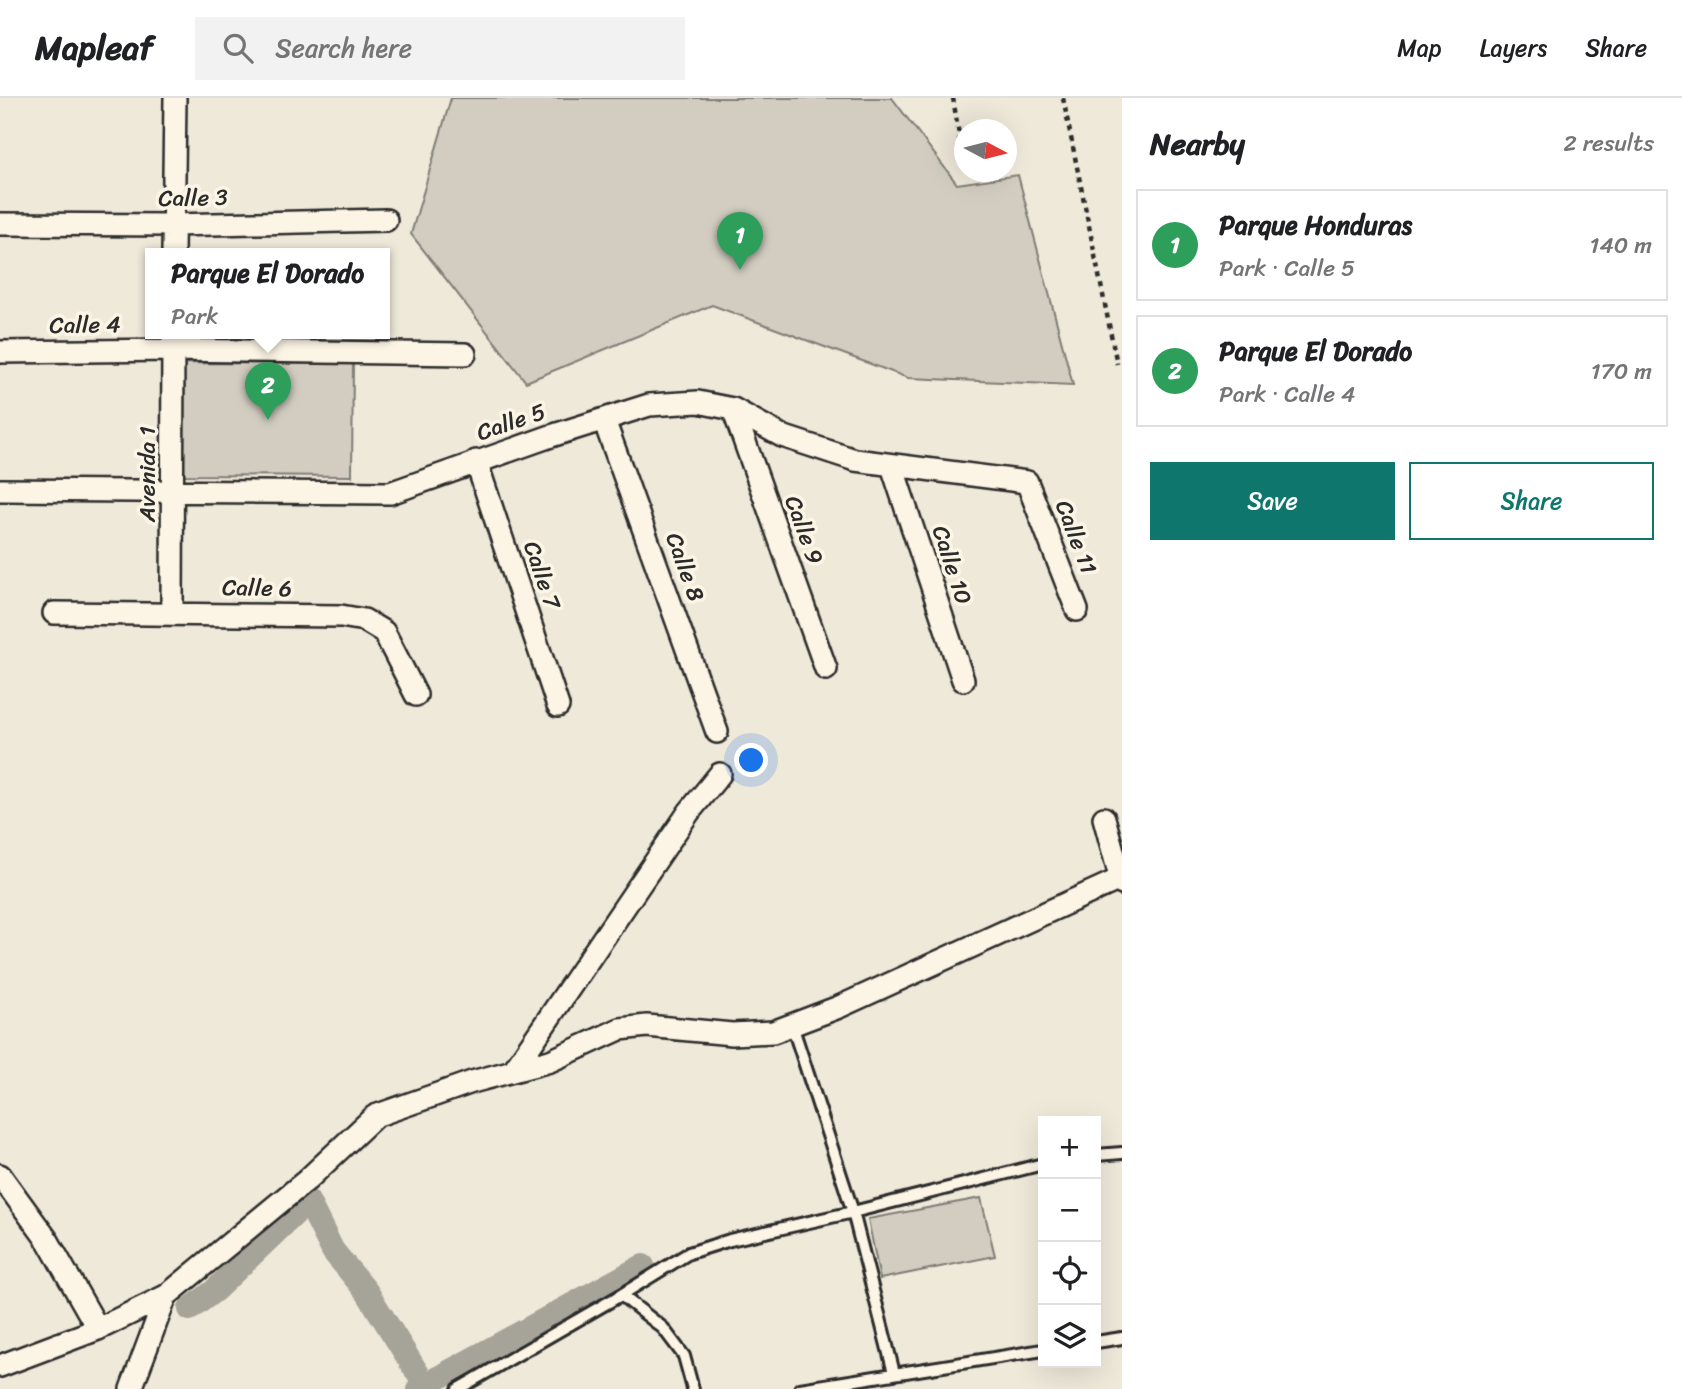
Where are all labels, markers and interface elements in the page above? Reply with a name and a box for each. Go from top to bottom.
search box [195,17,685,80]
text: Mapleaf [35,19,153,77]
text: Search here [275,25,412,71]
text: Map [1397,27,1442,69]
text: Layers [1480,27,1547,69]
text: Share [1585,27,1647,69]
icon: search [219,29,257,67]
text: Nearby [1150,117,1245,171]
north arrow [954,119,1017,182]
text: 2 results [1563,123,1654,164]
street label: Calle 3 [158,177,228,219]
text: Parque Honduras [1219,202,1412,248]
pin: 1 [717,212,763,270]
text: 1 [1170,225,1180,266]
text: 140 m [1590,225,1652,266]
popup [145,248,390,339]
text: Park · Calle 5 [1219,248,1355,289]
text: Parque El Dorado [171,250,364,296]
text: Park [171,296,218,337]
street label: Calle 4 [49,304,121,346]
text: Parque El Dorado [1219,328,1412,374]
text: 2 [1168,351,1182,392]
text: 170 m [1591,351,1652,392]
pin: 2 [245,362,291,420]
text: Park · Calle 4 [1219,374,1355,415]
street label: Calle 5 [471,391,551,453]
street label: Avenida 1 [127,426,168,523]
button: Save [1150,462,1395,540]
button: Share [1409,462,1654,540]
street label: Calle 9 [773,490,835,570]
street label: Calle 11 [1043,494,1109,580]
street label: Calle 10 [920,520,984,610]
street label: Calle 8 [654,527,716,607]
street label: Calle 7 [511,535,573,617]
street label: Calle 6 [222,567,292,609]
your location [734,743,768,777]
map controls [1038,1116,1101,1368]
button: + [1038,1116,1101,1179]
button: − [1038,1179,1101,1242]
button: locate [1038,1242,1101,1305]
button: layers [1038,1305,1101,1368]

